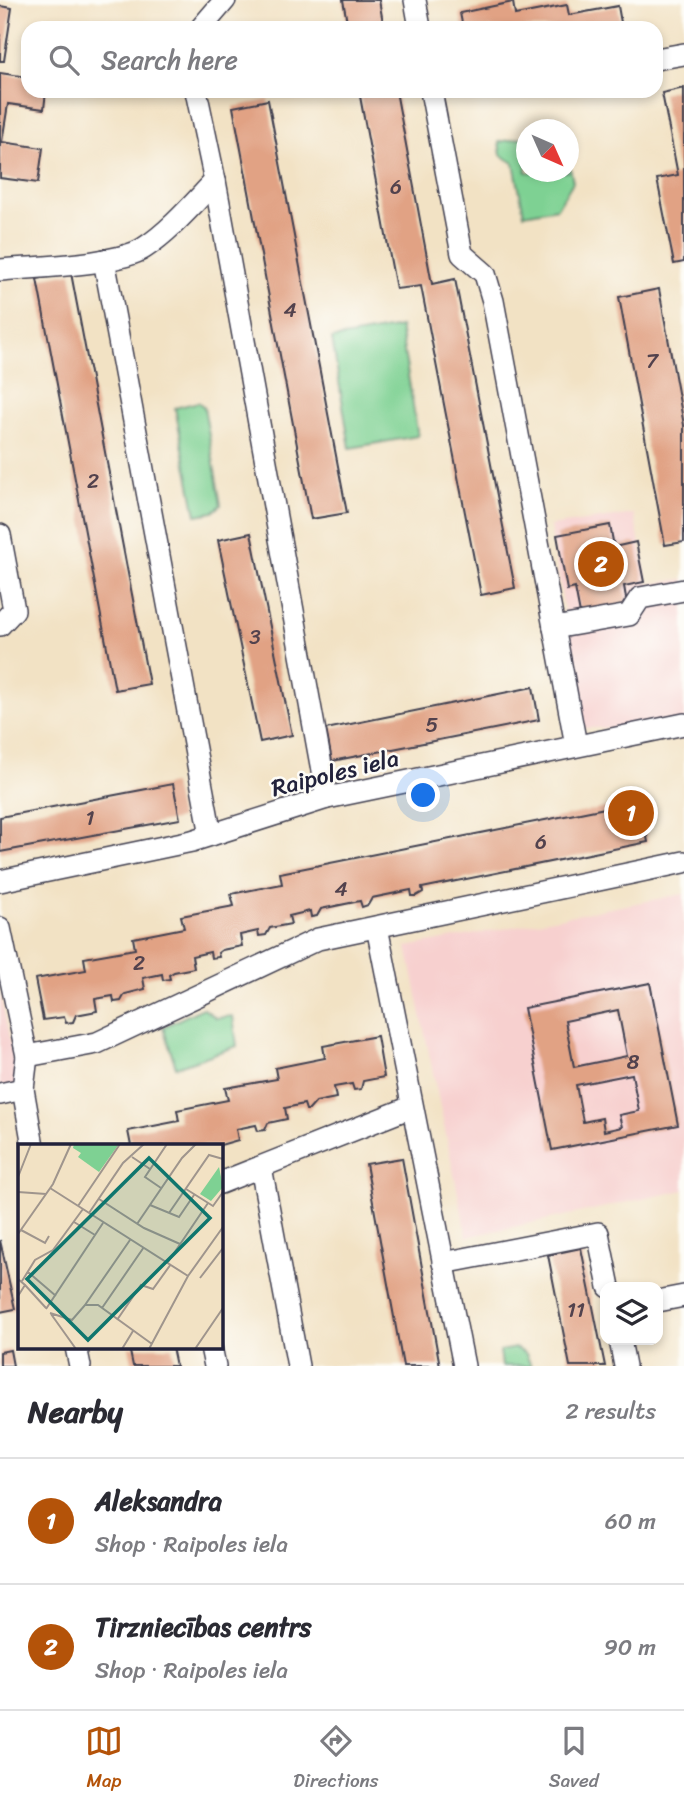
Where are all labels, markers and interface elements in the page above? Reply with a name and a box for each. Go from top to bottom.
search box [21,21,663,98]
text: Search here [101,37,238,83]
icon: search [45,41,83,79]
north arrow [516,119,579,182]
house number: 6 [390,168,402,206]
house number: 4 [283,291,297,329]
house number: 7 [646,342,660,380]
house number: 2 [87,462,99,500]
pin: 2 [578,538,624,590]
house number: 3 [249,618,261,656]
house number: 5 [426,706,439,744]
street label: Raipoles iela [267,737,403,809]
your location [406,778,440,812]
pin: 1 [608,787,654,839]
house number: 1 [85,799,95,837]
house number: 6 [535,823,547,861]
house number: 4 [334,870,348,908]
house number: 2 [133,944,145,982]
house number: 8 [627,1043,640,1081]
inset map [18,1144,222,1349]
map controls [600,1282,663,1345]
button: layers [600,1282,663,1345]
house number: 11 [567,1291,585,1329]
text: Nearby [28,1385,123,1439]
text: 2 results [565,1391,656,1432]
text: Aleksandra [95,1478,222,1524]
text: 1 [46,1501,56,1542]
text: 60 m [605,1501,656,1542]
text: Shop · Raipoles iela [95,1524,288,1565]
text: Tirzniecības centrs [95,1604,311,1650]
text: 2 [44,1627,58,1668]
text: 90 m [604,1627,656,1668]
text: Shop · Raipoles iela [95,1650,288,1691]
tab: Map [85,1722,123,1797]
tab: Directions [293,1722,379,1797]
tab: Saved [549,1722,599,1797]

